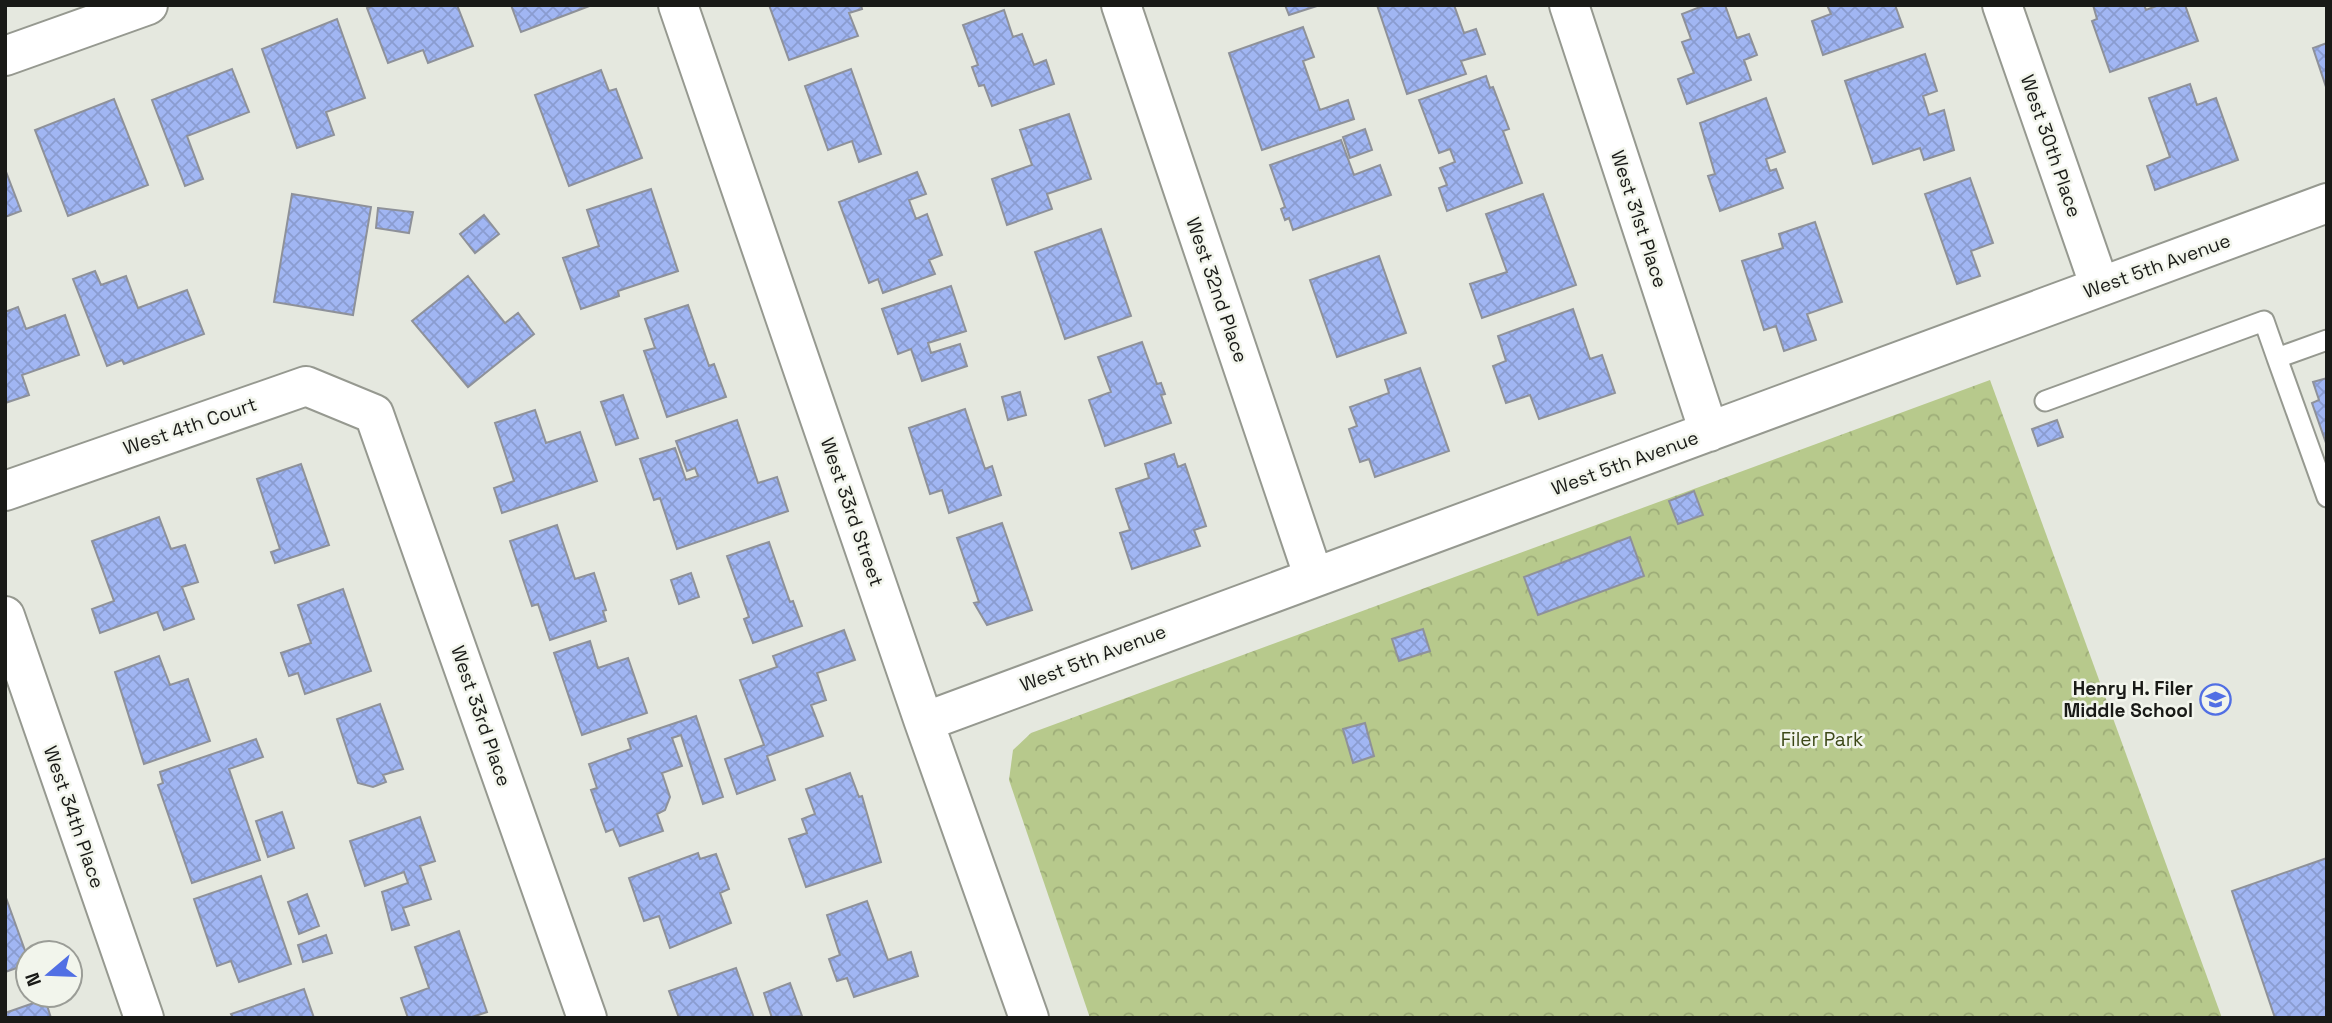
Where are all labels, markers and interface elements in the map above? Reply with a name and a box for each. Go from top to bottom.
street label: West 30th Place [2015,71,2087,221]
street label: West 31st Place [1605,147,1673,291]
street label: West 32nd Place [1180,214,1254,366]
street label: West 5th Avenue [2080,228,2234,304]
street label: West 4th Court [120,391,260,461]
street label: West 5th Avenue [1548,425,1702,501]
street label: West 33rd Street [815,434,889,590]
street label: West 5th Avenue [1016,619,1170,697]
street label: West 33rd Place [445,642,517,790]
place label: Henry H. Filer Middle School [2063,676,2193,723]
school or university icon: Henry H. Filer Middle School [2199,682,2233,716]
park label: Filer Park [1781,727,1863,752]
street label: West 34th Place [38,742,110,892]
north arrow [14,939,84,1009]
text: N [20,969,47,989]

